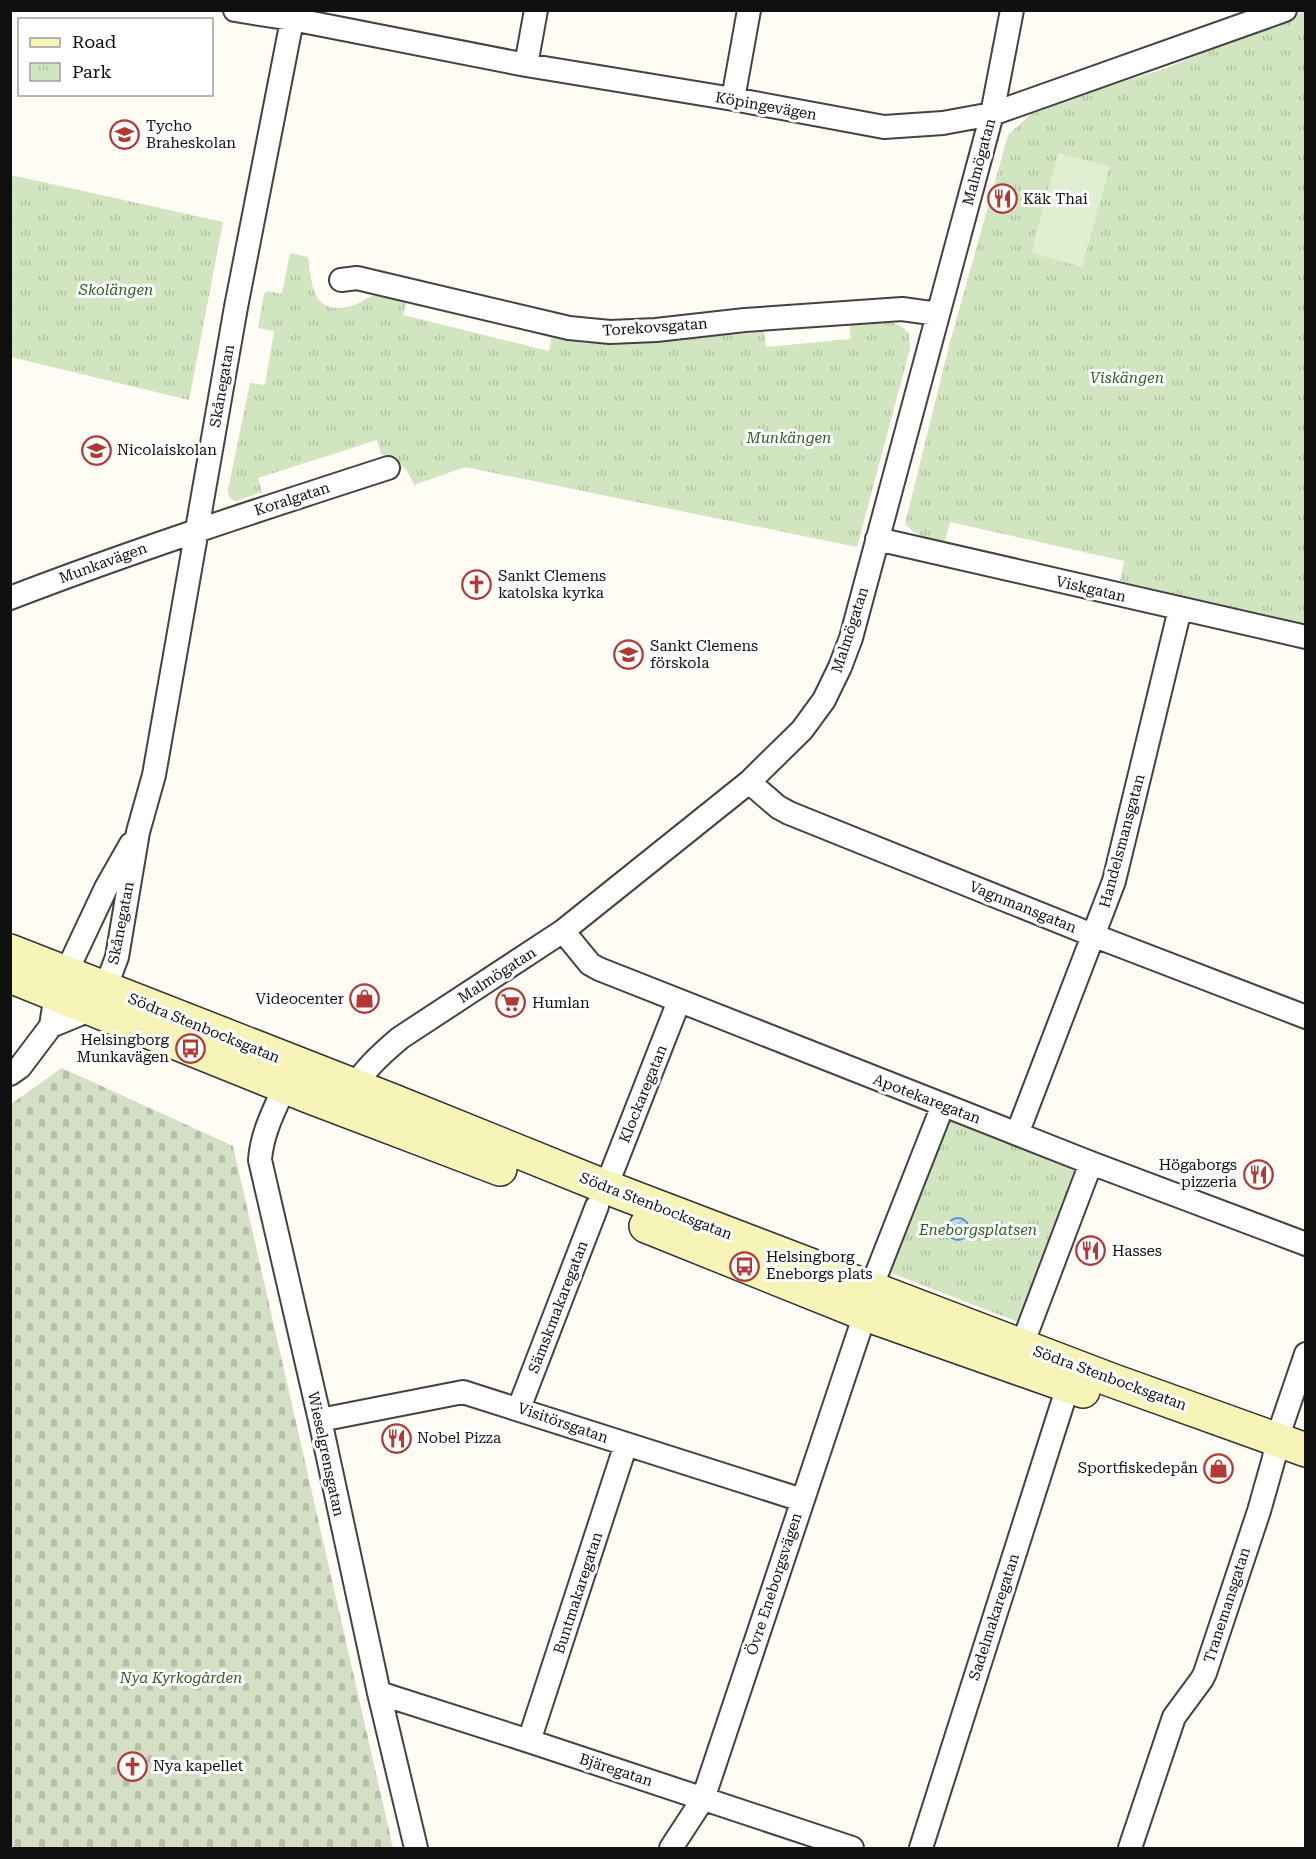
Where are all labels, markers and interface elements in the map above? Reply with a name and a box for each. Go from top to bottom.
legend [18,18,213,96]
text: Road [72,31,117,52]
text: Park [72,61,112,82]
street label: Köpingevägen [714,88,819,124]
street label: Malmögatan [959,116,999,207]
place label: Tycho Braheskolan [146,117,236,152]
school or university icon: Tycho Braheskolan [109,119,141,151]
restaurant icon: Käk Thai [986,183,1018,215]
place label: Käk Thai [1023,190,1088,208]
park label: Skolängen [78,281,153,299]
street label: Torekovsgatan [602,314,709,340]
street label: Skånegatan [206,343,238,429]
park label: Viskängen [1090,369,1164,387]
park label: Munkängen [746,429,831,447]
school or university icon: Nicolaiskolan [80,434,112,466]
place label: Nicolaiskolan [117,441,217,459]
street label: Koralgatan [252,478,332,520]
street label: Munkavägen [57,539,150,587]
place label: Sankt Clemens katolska kyrka [498,567,606,602]
church icon: Sankt Clemens katolska kyrka [461,569,493,601]
street label: Viskgatan [1054,572,1128,606]
street label: Malmögatan [828,584,872,675]
place label: Sankt Clemens förskola [650,637,758,672]
school or university icon: Sankt Clemens förskola [613,639,645,671]
street label: Handelsmansgatan [1095,772,1149,910]
street label: Vagnmansgatan [967,877,1080,937]
street label: Skånegatan [104,880,138,966]
street label: Malmögatan [455,943,540,1007]
shop icon: Videocenter [349,983,381,1015]
supermarket icon: Humlan [495,987,527,1019]
street label: Södra Stenbocksgatan [125,989,283,1067]
place label: Videocenter [255,990,344,1008]
place label: Humlan [532,994,590,1012]
place label: Helsingborg Munkavägen [77,1031,169,1066]
bus stop icon: Helsingborg Munkavägen [174,1033,206,1065]
street label: Klockaregatan [615,1042,671,1146]
street label: Apotekaregatan [871,1070,984,1128]
place label: Högaborgs pizzeria [1159,1156,1237,1191]
restaurant icon: Högaborgs pizzeria [1242,1158,1274,1190]
street label: Södra Stenbocksgatan [577,1169,735,1244]
park label: Eneborgsplatsen [918,1221,1037,1239]
restaurant icon: Hasses [1075,1235,1107,1267]
street label: Sämskmakaregatan [524,1238,592,1376]
place label: Hasses [1112,1242,1162,1260]
place label: Helsingborg Eneborgs plats [766,1248,873,1283]
bus stop icon: Helsingborg Eneborgs plats [729,1250,761,1282]
street label: Södra Stenbocksgatan [1031,1342,1190,1414]
street label: Wieselgrensgatan [304,1390,348,1518]
street label: Visitörsgatan [515,1399,611,1447]
restaurant icon: Nobel Pizza [380,1422,412,1454]
place label: Nobel Pizza [417,1429,501,1447]
shop icon: Sportfiskedepån [1203,1452,1235,1484]
place label: Sportfiskedepån [1078,1459,1198,1477]
street label: Övre Eneborgsvägen [742,1510,806,1658]
street label: Buntmakaregatan [550,1529,606,1656]
street label: Tranemansgatan [1200,1545,1254,1665]
street label: Sadelmakaregatan [965,1551,1023,1683]
park label: Nya Kyrkogården [119,1669,242,1687]
church icon: Nya kapellet [116,1750,148,1782]
street label: Bjäregatan [577,1750,655,1790]
place label: Nya kapellet [153,1757,244,1775]

